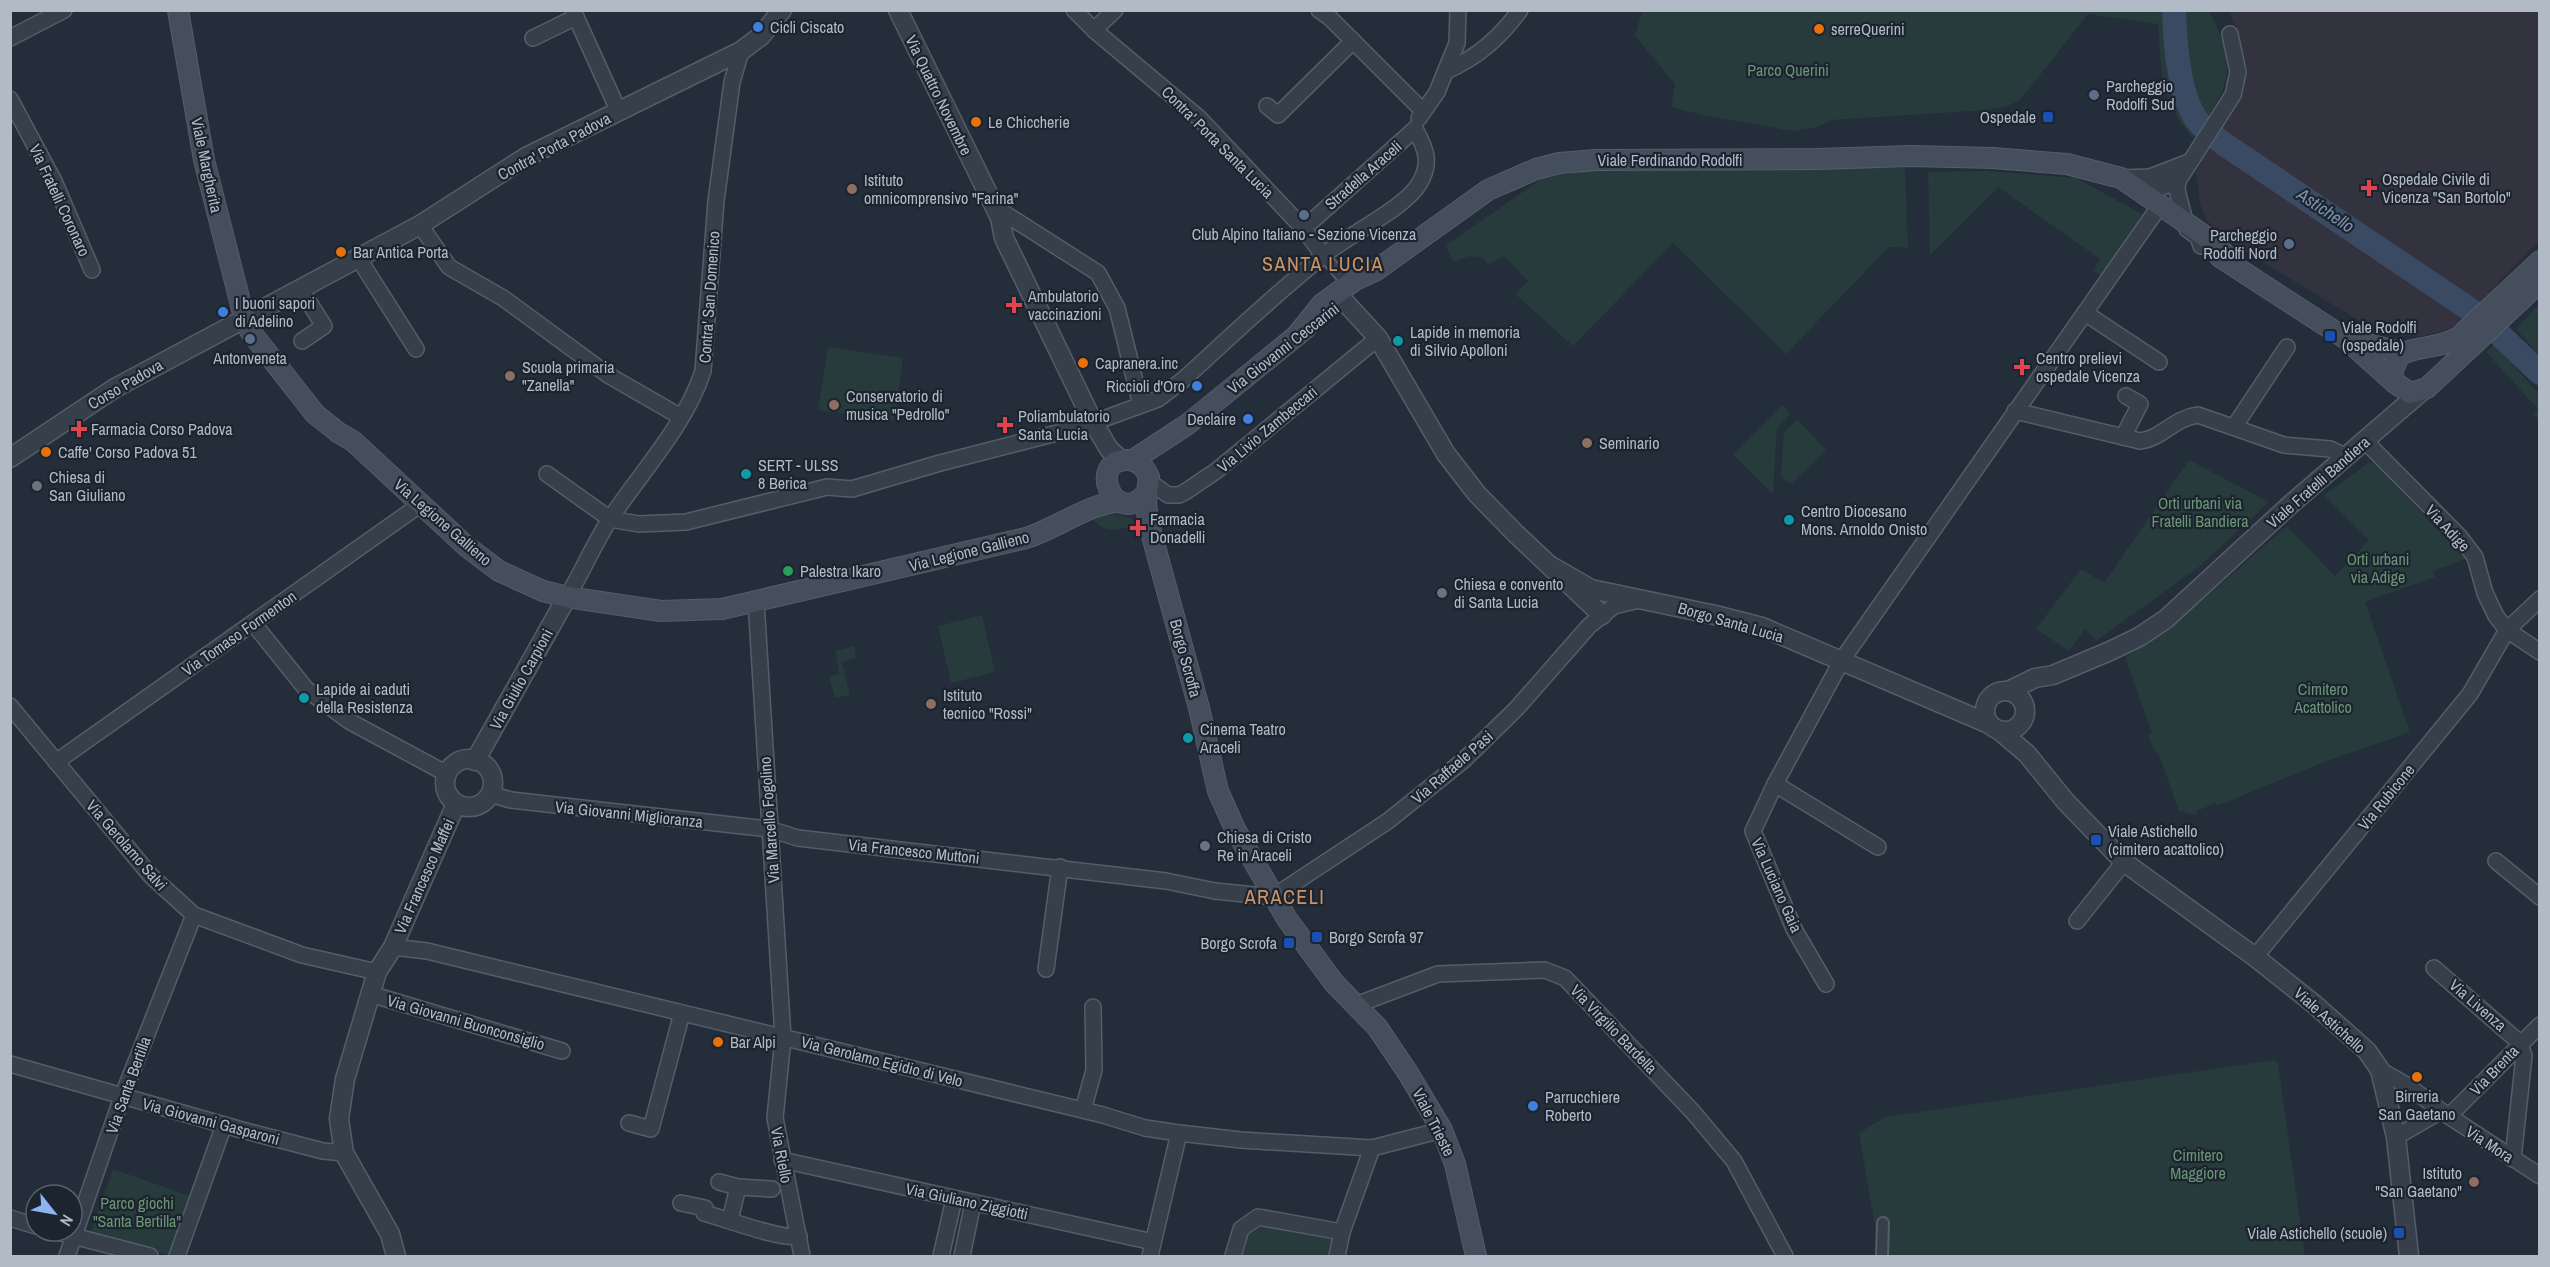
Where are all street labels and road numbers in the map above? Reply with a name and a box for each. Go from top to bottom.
street label: Via Quattro Novembre [900,31,978,159]
street label: Contra' Porta Santa Lucia [1157,81,1280,204]
street label: Contra' Porta Padova [494,107,615,185]
street label: Viale Margherita [186,115,228,215]
street label: Stradella Araceli [1320,135,1406,215]
street label: Via Fratelli Coronaro [24,140,96,260]
street label: Viale Ferdinando Rodolfi [1597,149,1743,171]
street label: Contra' San Domenico [693,230,725,364]
street label: Via Giovanni Ceccarini [1223,297,1343,399]
street label: Corso Padova [83,353,167,414]
street label: Via Livio Zambeccari [1212,381,1322,477]
street label: Viale Fratelli Bandiera [2262,430,2375,533]
street label: Via Legione Gallieno [389,473,497,571]
street label: Via Adige [2421,500,2475,556]
street label: Via Legione Gallieno [907,525,1031,577]
street label: Via Tomaso Formenton [177,585,301,681]
street label: Borgo Santa Lucia [1676,596,1787,648]
street label: Borgo Scroffa [1165,617,1207,700]
street label: Via Giulio Carpioni [484,625,558,733]
street label: Via Raffaele Pasi [1406,725,1498,809]
street label: Via Marcello Fogolino [754,756,784,884]
street label: Via Rubicone [2353,759,2419,835]
street label: Via Gerolamo Salvi [81,795,173,895]
street label: Via Giovanni Miglioranza [554,795,705,833]
street label: Via Francesco Maffei [389,815,459,937]
street label: Via Francesco Muttoni [847,833,981,869]
street label: Via Luciano Gaia [1746,834,1808,937]
street label: Via Livenza [2445,974,2512,1036]
street label: Via Virgilio Bardella [1566,980,1663,1079]
street label: Viale Astichello [2289,982,2371,1058]
street label: Via Giovanni Buonconsiglio [385,989,547,1055]
street label: Via Gerolamo Egidio di Velo [799,1030,965,1092]
street label: Via Santa Bertilla [100,1033,156,1137]
street label: Via Brenta [2465,1040,2524,1100]
street label: Viale Trieste [1408,1084,1460,1160]
street label: Via Giovanni Gasparoni [140,1092,282,1150]
street label: Via Mora [2462,1120,2519,1168]
street label: Via Riello [766,1125,798,1185]
street label: Via Giuliano Ziggiotti [904,1177,1030,1225]

